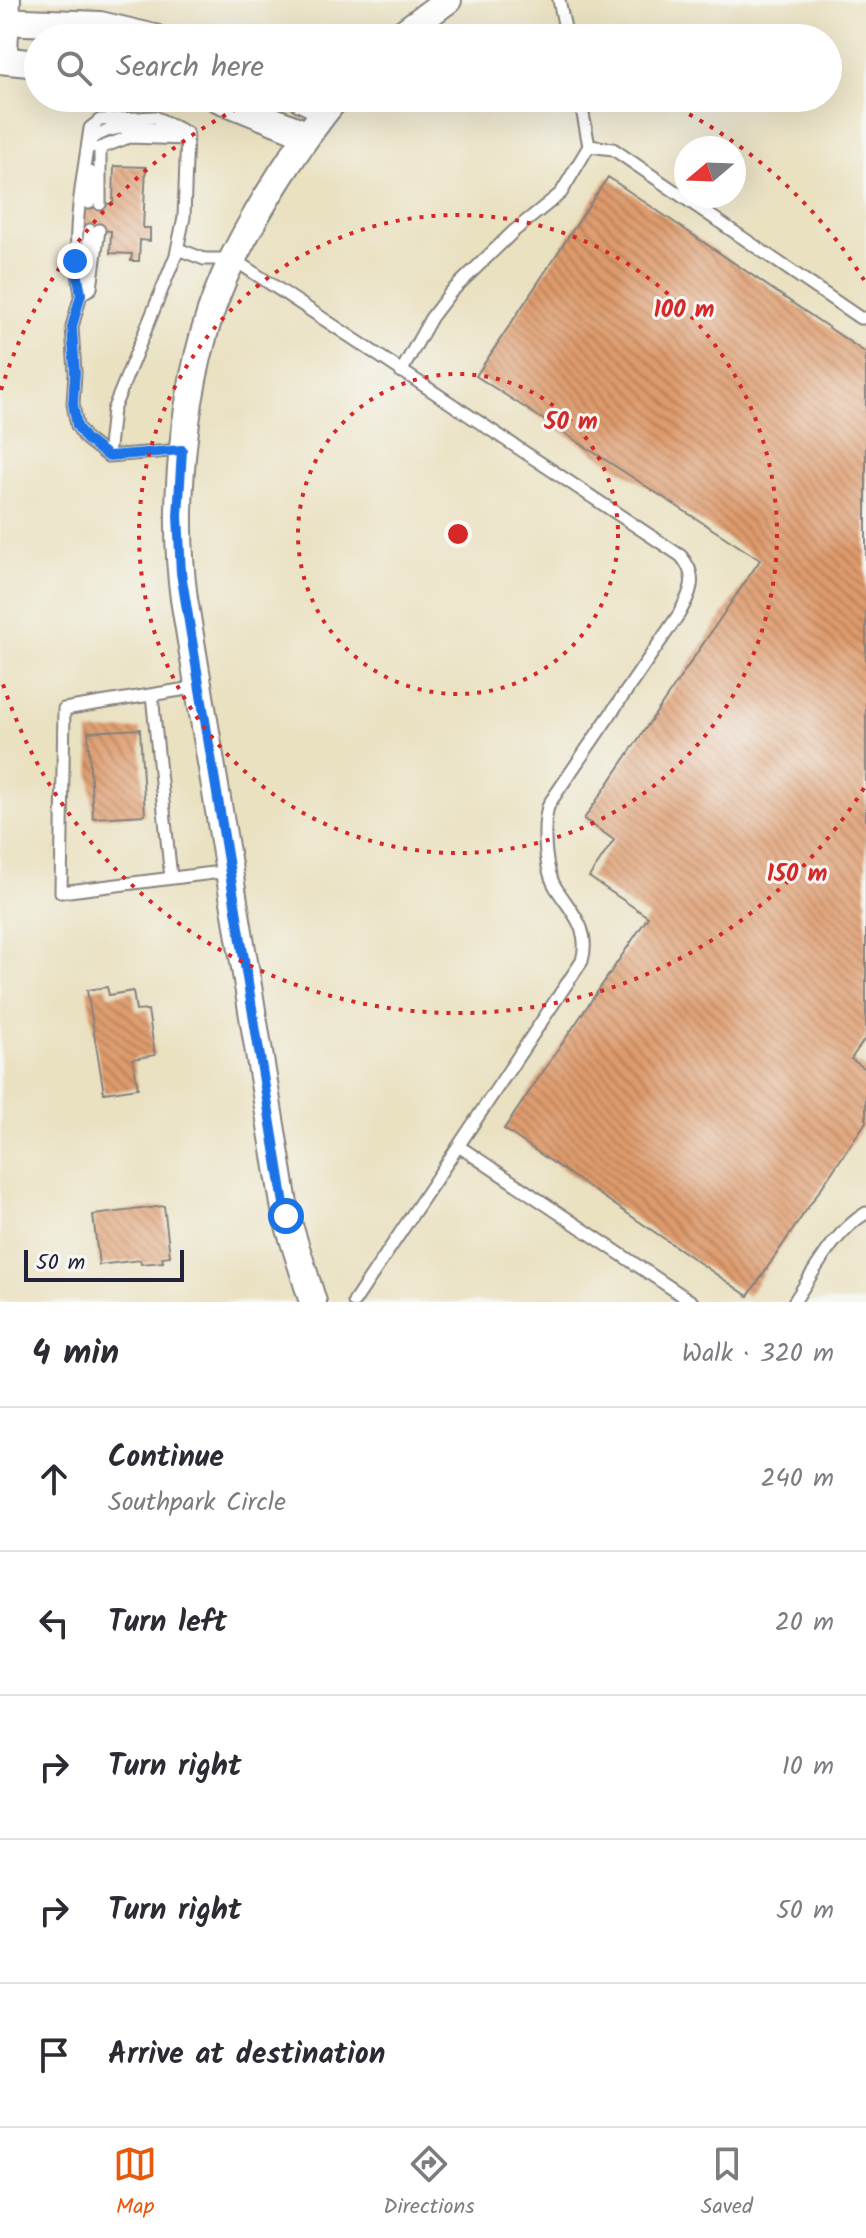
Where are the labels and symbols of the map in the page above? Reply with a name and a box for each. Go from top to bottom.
north arrow [674,136,746,208]
route end [57,243,93,279]
text: 100 m [654,291,714,330]
text: 50 m [543,403,598,442]
centre of rings [444,520,472,548]
text: 150 m [767,855,827,894]
route start [268,1198,304,1234]
scale bar [24,1246,184,1282]

